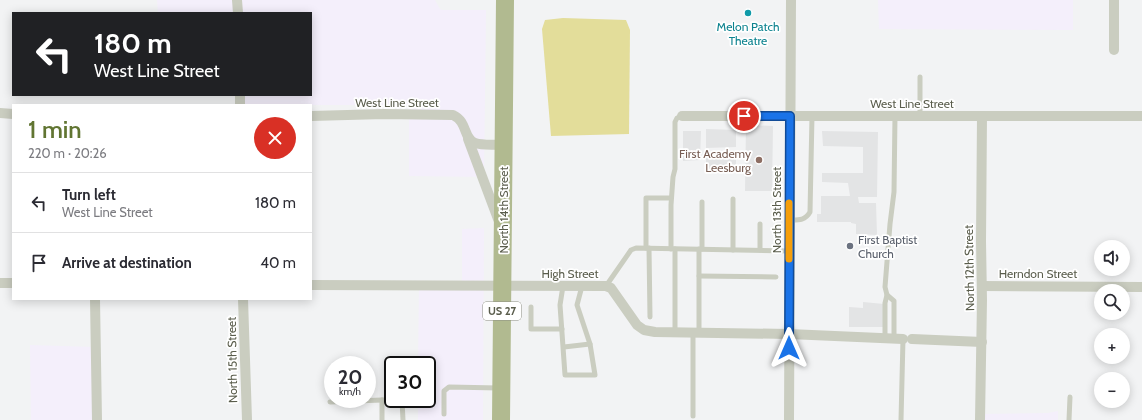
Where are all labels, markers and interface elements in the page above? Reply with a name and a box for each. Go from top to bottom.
marker: Melon Patch Theatre [743,8,753,18]
place label: Melon Patch Theatre [717,19,779,48]
text: 180 m [94,26,172,60]
icon: left [28,28,80,80]
text: West Line Street [94,60,220,82]
street label: West Line Street [355,95,439,110]
street label: West Line Street [870,96,954,111]
pin [727,99,761,133]
icon: arrive [733,105,755,127]
text: 1 min [28,115,82,144]
button: close [254,117,296,159]
text: 220 m · 20:26 [28,145,107,161]
place label: First Academy Leesburg [679,146,752,175]
marker: First Academy Leesburg [754,155,764,165]
street label: North 14th Street [496,167,511,253]
street label: North 13th Street [769,167,784,253]
text: Turn left [62,186,116,204]
icon: left [28,192,50,214]
text: 180 m [255,194,296,212]
text: West Line Street [62,204,153,220]
street label: North 12th Street [961,225,977,311]
place label: First Baptist Church [858,232,917,261]
map controls [1094,240,1130,408]
button: sound [1094,240,1130,276]
marker: First Baptist Church [845,241,855,251]
icon: arrive [28,252,50,274]
text: Arrive at destination [62,254,192,272]
text: 40 m [260,254,296,272]
street label: High Street [542,266,598,281]
street label: Herndon Street [999,266,1077,281]
button: search [1094,284,1130,320]
road number: US 27 [483,302,521,320]
street label: North 15th Street [224,317,240,403]
position arrow [768,327,810,369]
button: + [1094,328,1130,364]
speed limit sign: 30 [384,356,436,408]
text: 20 [338,365,362,389]
button: − [1094,372,1130,408]
text: km/h [339,385,361,398]

